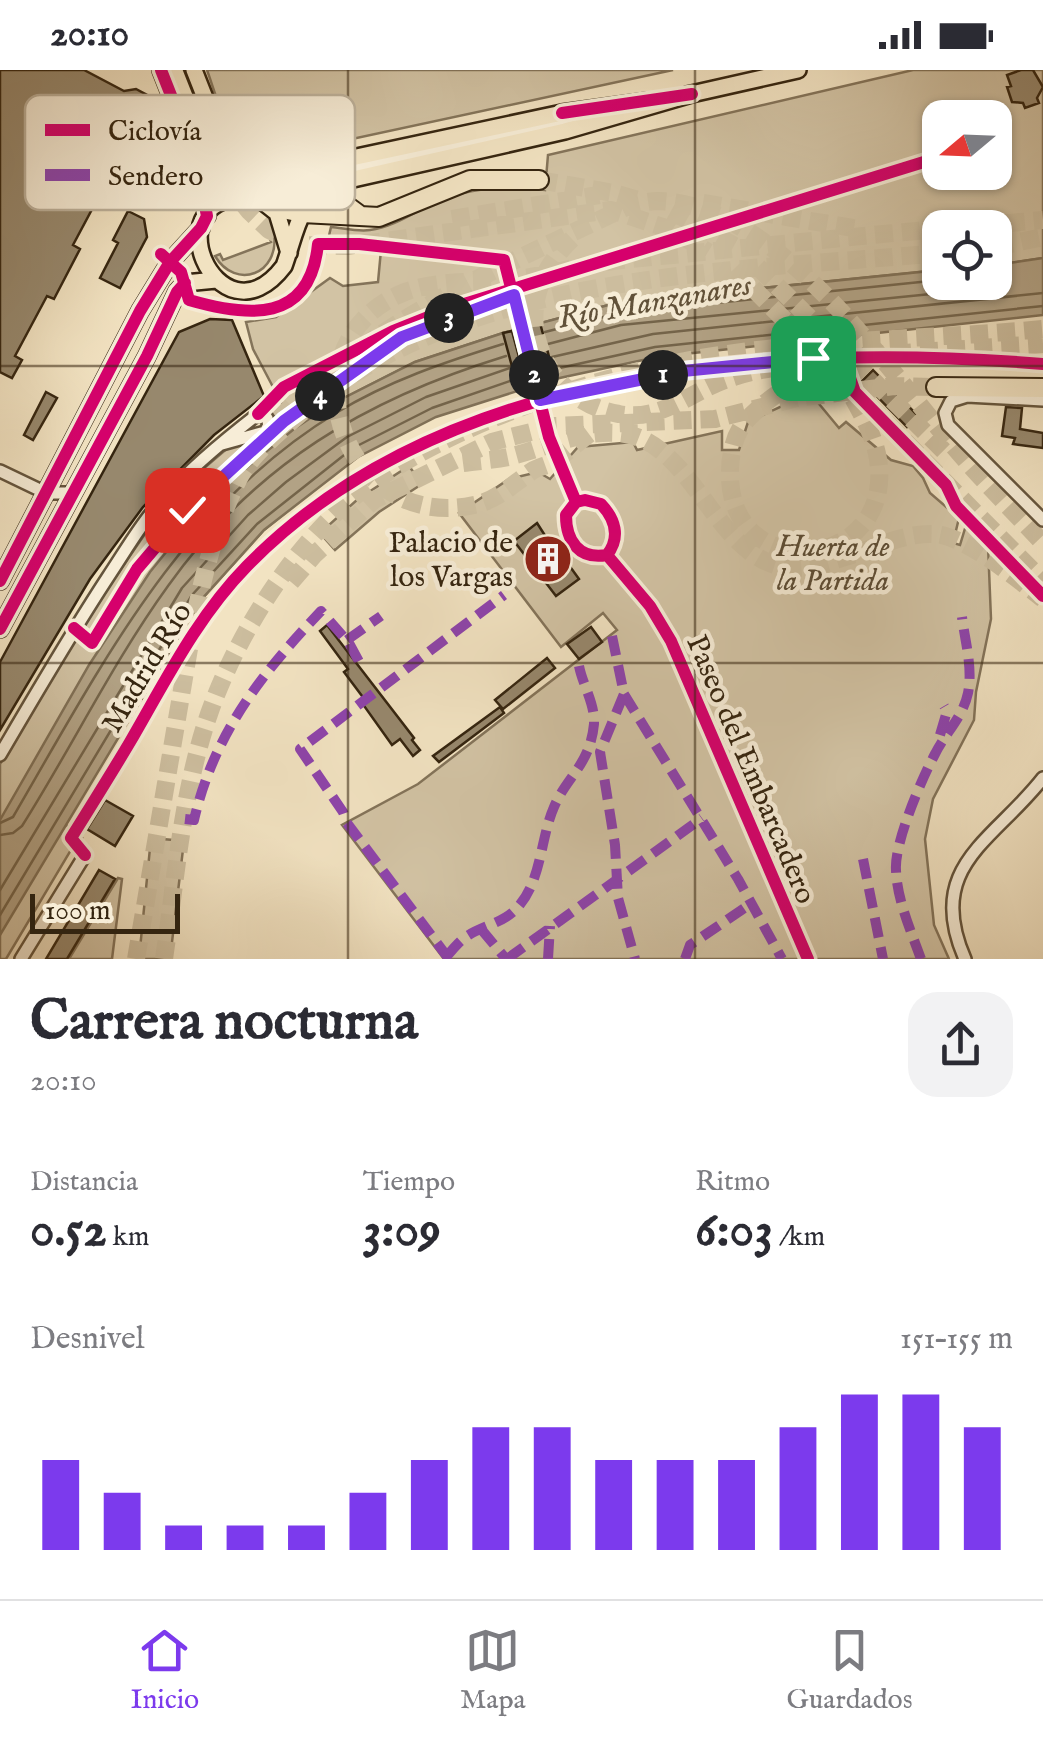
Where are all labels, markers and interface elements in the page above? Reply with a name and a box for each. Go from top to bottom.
text: 20:10 [50,11,129,59]
legend [25,95,355,210]
north arrow [922,100,1012,190]
map controls [922,100,1012,300]
text: Ciclovía [108,115,203,150]
text: Sendero [108,160,203,195]
button: locate [922,210,1012,300]
water label: Río Manzanares [554,265,755,340]
pin: 3 [424,293,474,343]
text: 3 [444,300,454,335]
pin [771,316,856,401]
icon: arrive [786,331,841,386]
pin: 2 [509,350,559,400]
pin: 1 [638,350,688,400]
text: 2 [527,357,541,392]
text: 1 [658,357,668,392]
pin: 4 [295,371,345,421]
text: 4 [313,378,327,413]
pin [145,468,230,553]
icon: check [160,483,215,538]
place label: Palacio de los Vargas [388,525,513,597]
park label: Huerta de la Partida [775,529,890,601]
building icon: Palacio de los Vargas [522,533,574,585]
street label: Madrid Río [94,596,201,740]
street label: Paseo del Embarcadero [676,630,824,910]
scale bar [30,889,180,934]
text: 100 m [45,894,111,929]
text: Carrera nocturna [30,988,418,1058]
button: share [908,992,1013,1097]
text: 20:10 [30,1061,97,1102]
text: Distancia [30,1165,138,1200]
text: Tiempo [363,1165,455,1200]
text: Ritmo [695,1165,770,1200]
text: 0.52 [30,1200,107,1263]
text: 3:09 [363,1200,441,1263]
text: 6:03 [695,1200,773,1263]
text: km [107,1220,149,1255]
text: /km [773,1220,825,1255]
text: Desnivel [30,1319,145,1360]
text: 151–155 m [900,1319,1013,1360]
tab: Inicio [130,1623,199,1718]
tab: Mapa [460,1623,526,1718]
tab: Guardados [787,1623,913,1718]

